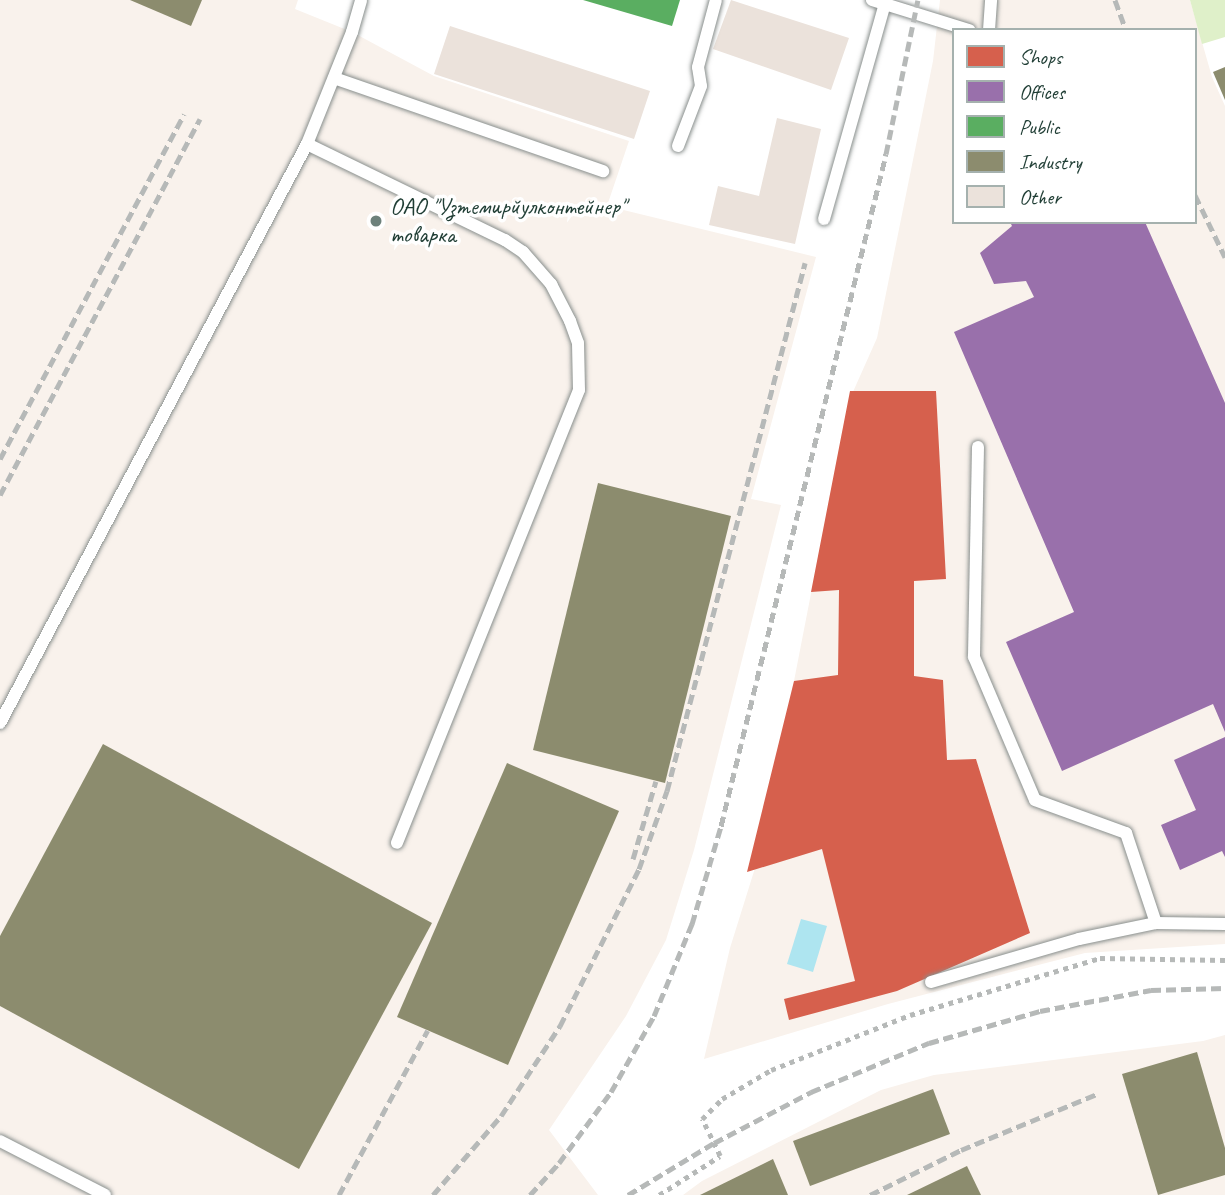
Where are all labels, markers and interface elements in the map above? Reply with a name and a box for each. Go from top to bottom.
legend [952,28,1197,224]
text: Shops [1019,44,1062,70]
text: Offices [1019,79,1065,105]
text: Public [1019,114,1060,140]
text: Industry [1019,149,1082,175]
text: Other [1019,184,1061,210]
place label: ОАО "Узтемирйулконтейнер" товарка [390,193,626,249]
marker: ОАО "Узтемирйулконтейнер" товарка [368,213,384,229]

